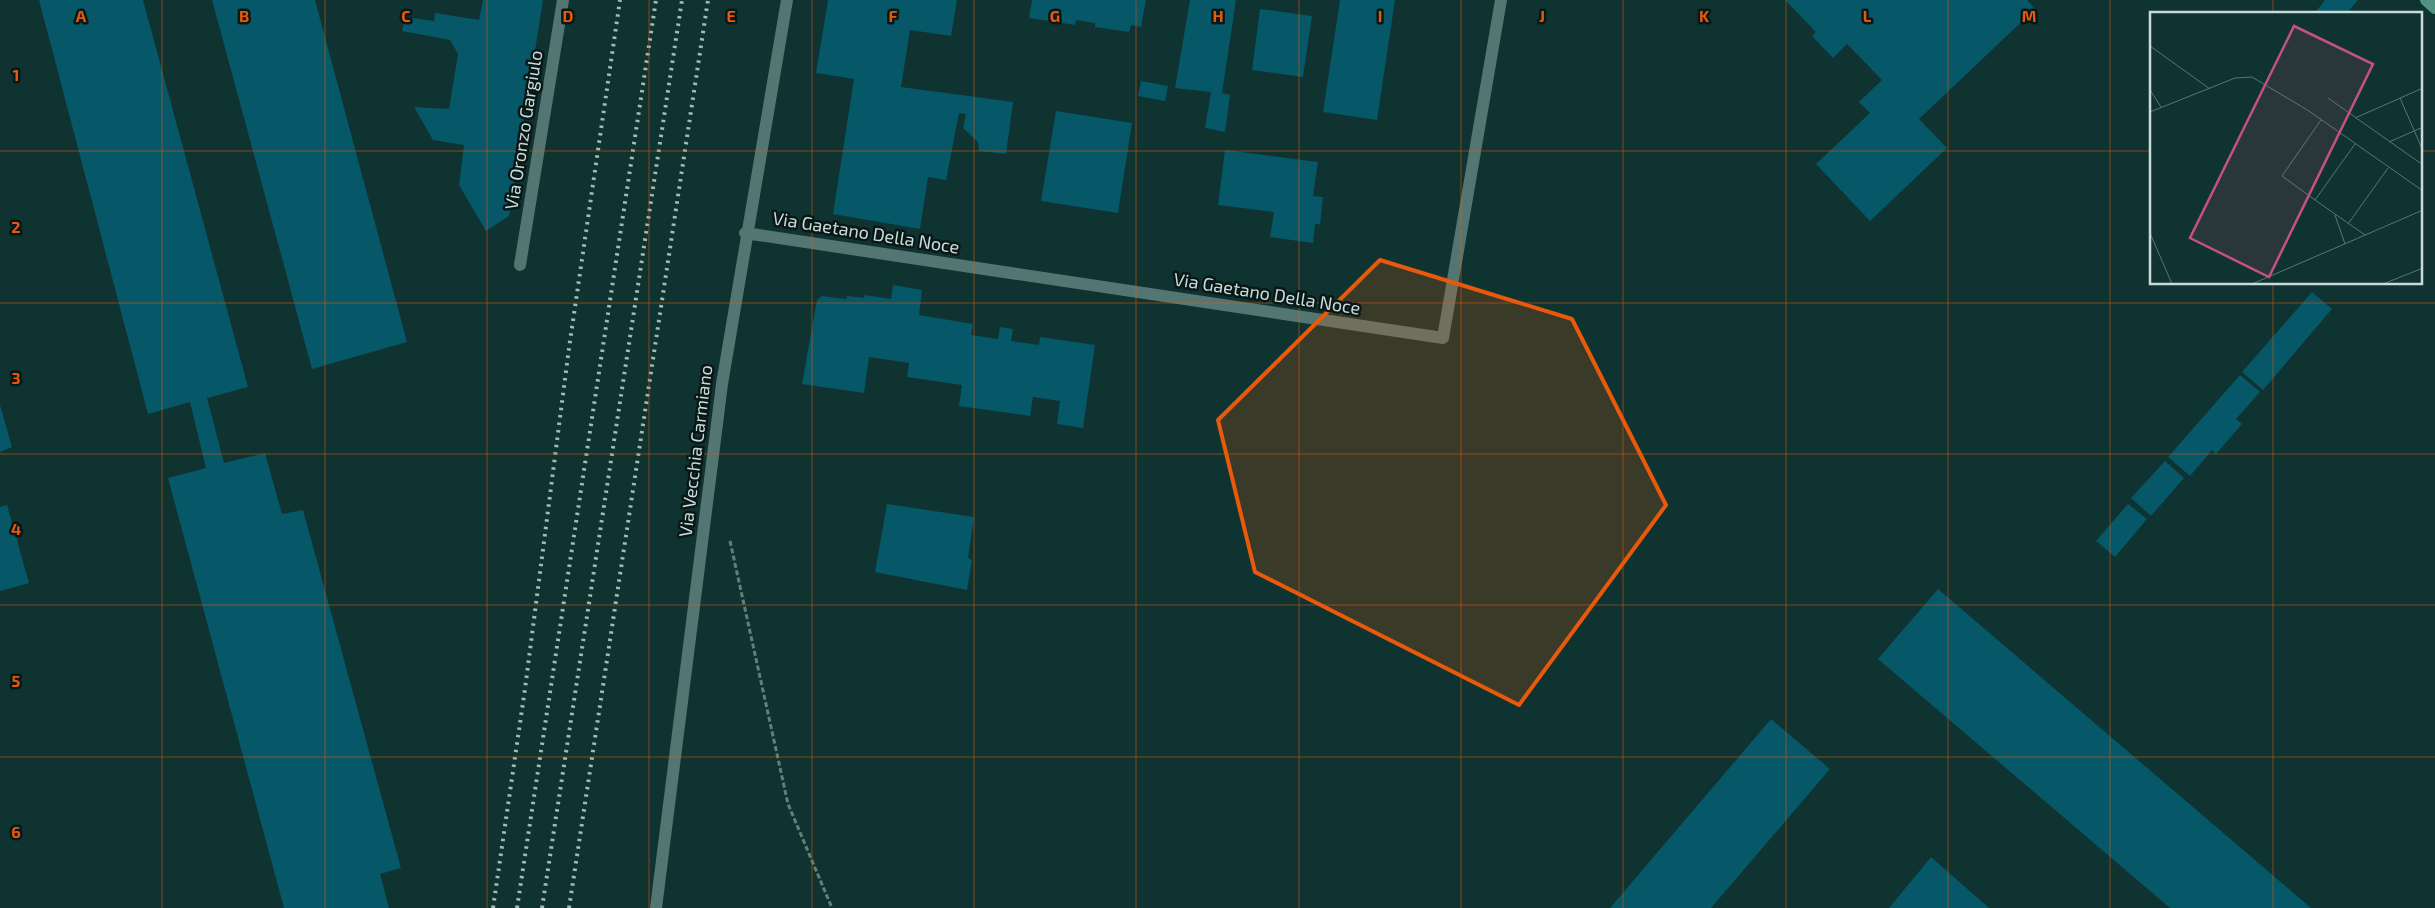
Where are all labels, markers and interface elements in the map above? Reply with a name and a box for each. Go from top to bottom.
text: A [76,6,87,25]
text: B [239,6,249,25]
text: C [401,6,411,25]
text: D [563,6,574,25]
text: E [726,6,736,25]
text: F [889,6,898,25]
text: G [1050,6,1060,25]
text: H [1212,6,1224,25]
text: I [1378,6,1382,25]
text: J [1539,6,1545,25]
text: K [1699,6,1710,25]
text: L [1863,6,1872,25]
text: M [2022,6,2036,25]
inset map [2150,12,2422,285]
street label: Via Oronzo Gargiulo [500,49,546,211]
text: 1 [13,65,19,84]
street label: Via Gaetano Della Noce [771,206,961,258]
text: 2 [11,217,21,236]
street label: Via Gaetano Della Noce [1172,267,1362,319]
street label: Via Vecchia Carmiano [674,364,716,538]
text: 3 [11,368,21,387]
text: 4 [11,519,21,538]
text: 5 [12,671,21,690]
text: 6 [11,822,21,841]

